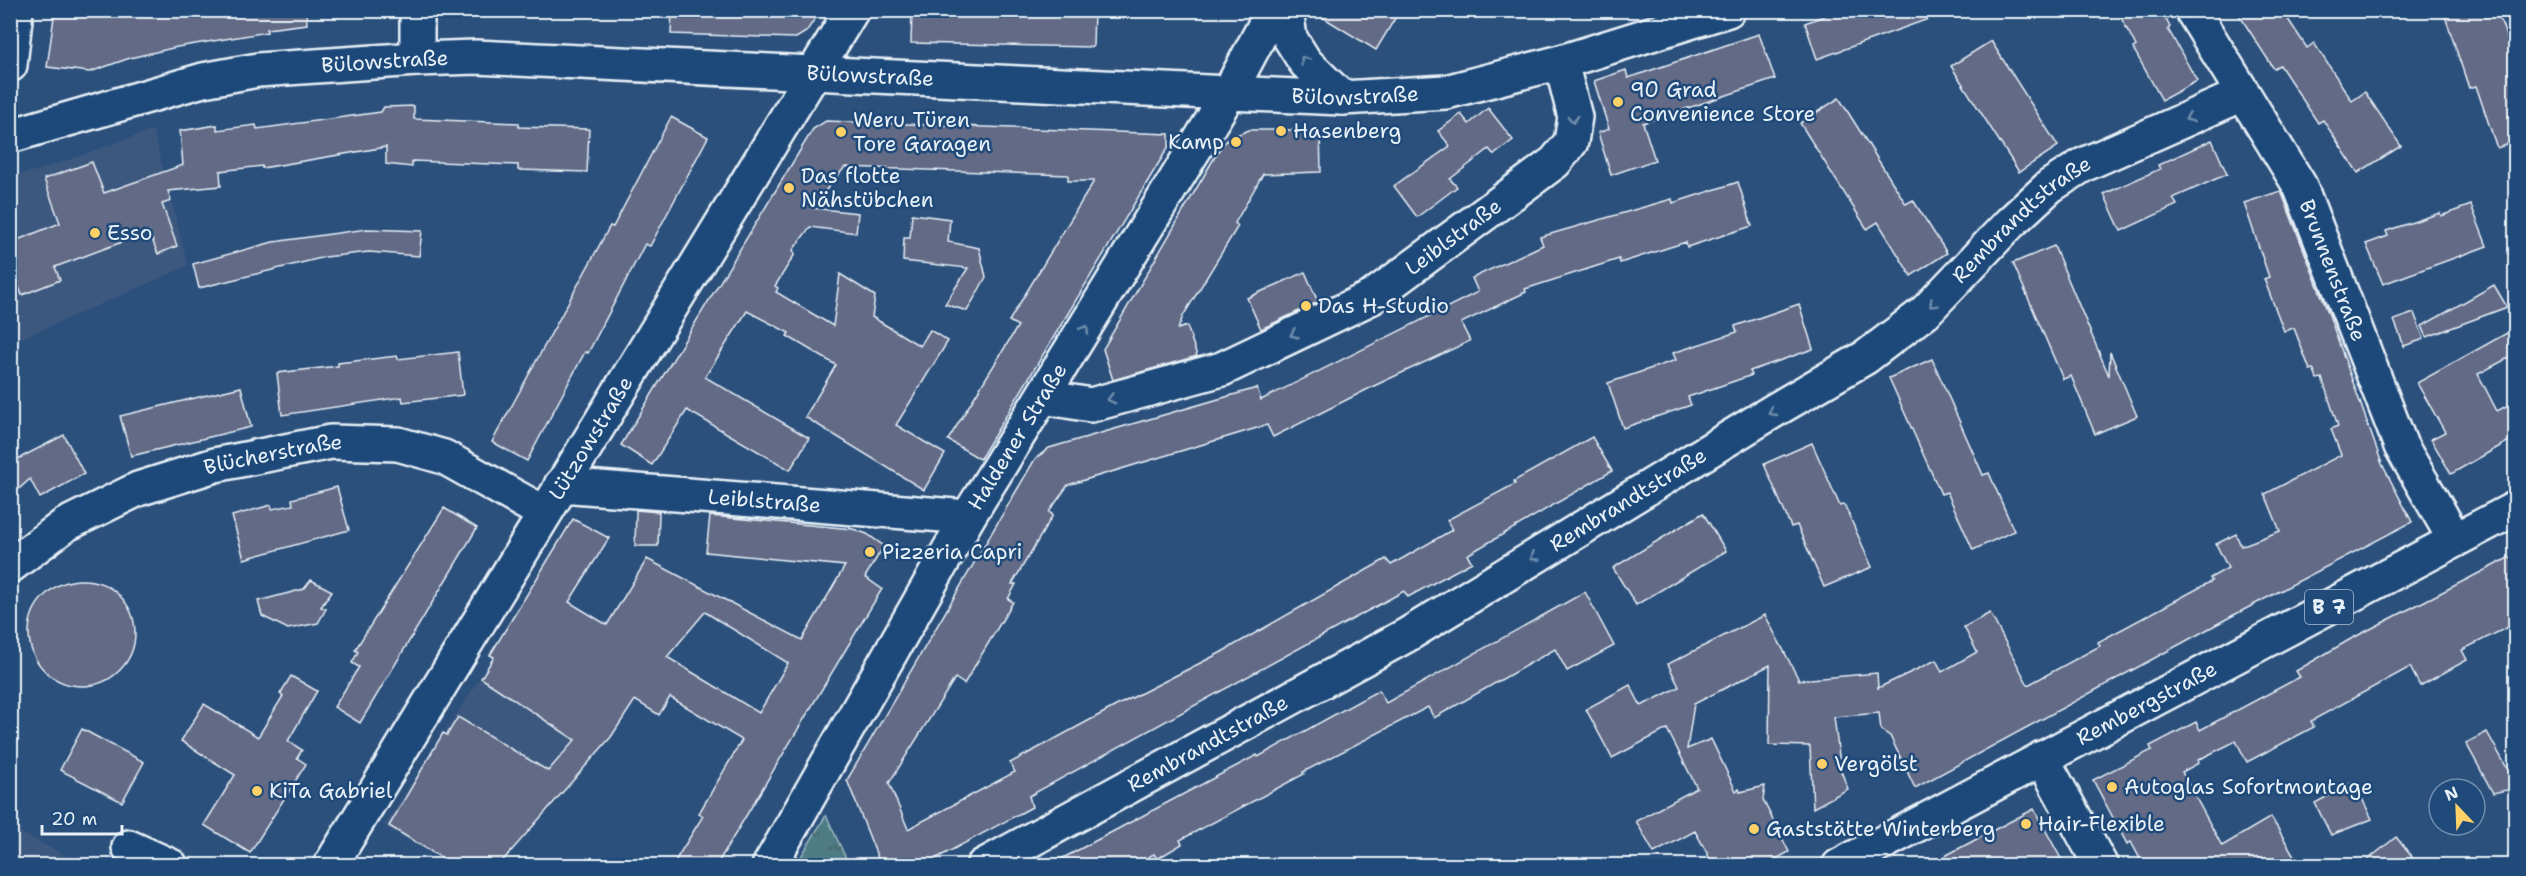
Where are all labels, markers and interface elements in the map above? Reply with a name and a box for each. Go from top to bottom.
street label: Bülowstraße [320,44,449,80]
one-way arrow [1300,55,1311,66]
street label: Bülowstraße [806,59,935,93]
place label: 90 Grad Convenience Store [1630,76,1815,128]
street label: Bülowstraße [1291,80,1420,112]
marker: 90 Grad Convenience Store [1611,95,1625,109]
place label: Weru Türen Tore Garagen [853,106,991,158]
one-way arrow [2185,111,2196,123]
one-way arrow [1567,114,1579,123]
place label: Hasenberg [1293,117,1401,145]
marker: Hasenberg [1274,124,1288,138]
marker: Weru Türen Tore Garagen [834,125,848,139]
place label: Kamp [1168,128,1224,156]
marker: Kamp [1229,135,1243,149]
street label: Rembrandtstraße [1946,149,2095,289]
place label: Das flotte Nähstübchen [801,162,934,214]
marker: Das flotte Nähstübchen [782,181,796,195]
street label: Leiblstraße [1399,192,1507,282]
street label: Brunnenstraße [2293,195,2373,345]
place label: Esso [107,219,152,247]
marker: Esso [88,226,102,240]
place label: Das H-Studio [1318,292,1449,320]
one-way arrow [1930,296,1941,307]
marker: Das H-Studio [1299,299,1313,313]
one-way arrow [1077,325,1089,335]
one-way arrow [1290,327,1301,339]
street label: Haldener Straße [961,358,1073,516]
street label: Lützowstraße [542,371,639,505]
one-way arrow [1106,392,1117,404]
one-way arrow [1768,405,1778,416]
street label: Blücherstraße [200,428,343,482]
street label: Rembrandtstraße [1544,441,1712,558]
street label: Leiblstraße [707,483,822,519]
place label: Pizzeria Capri [882,538,1022,566]
marker: Pizzeria Capri [863,545,877,559]
one-way arrow [1530,550,1540,562]
road number: B 7 [2305,590,2353,624]
street label: Rembergstraße [2071,655,2222,752]
street label: Rembrandtstraße [1123,688,1293,799]
place label: Vergölst [1834,750,1918,778]
marker: Vergölst [1815,757,1829,771]
place label: Autoglas Sofortmontage [2124,773,2373,801]
place label: KiTa Gabriel [269,777,393,805]
north arrow [2427,777,2487,837]
marker: Autoglas Sofortmontage [2105,780,2119,794]
text: N [2441,782,2461,806]
marker: KiTa Gabriel [250,784,264,798]
scale bar [42,798,122,836]
text: 20 m [51,807,97,831]
place label: Hair-Flexible [2038,810,2165,838]
place label: Gaststätte Winterberg [1766,815,1995,843]
marker: Hair-Flexible [2019,817,2033,831]
marker: Gaststätte Winterberg [1747,822,1761,836]

